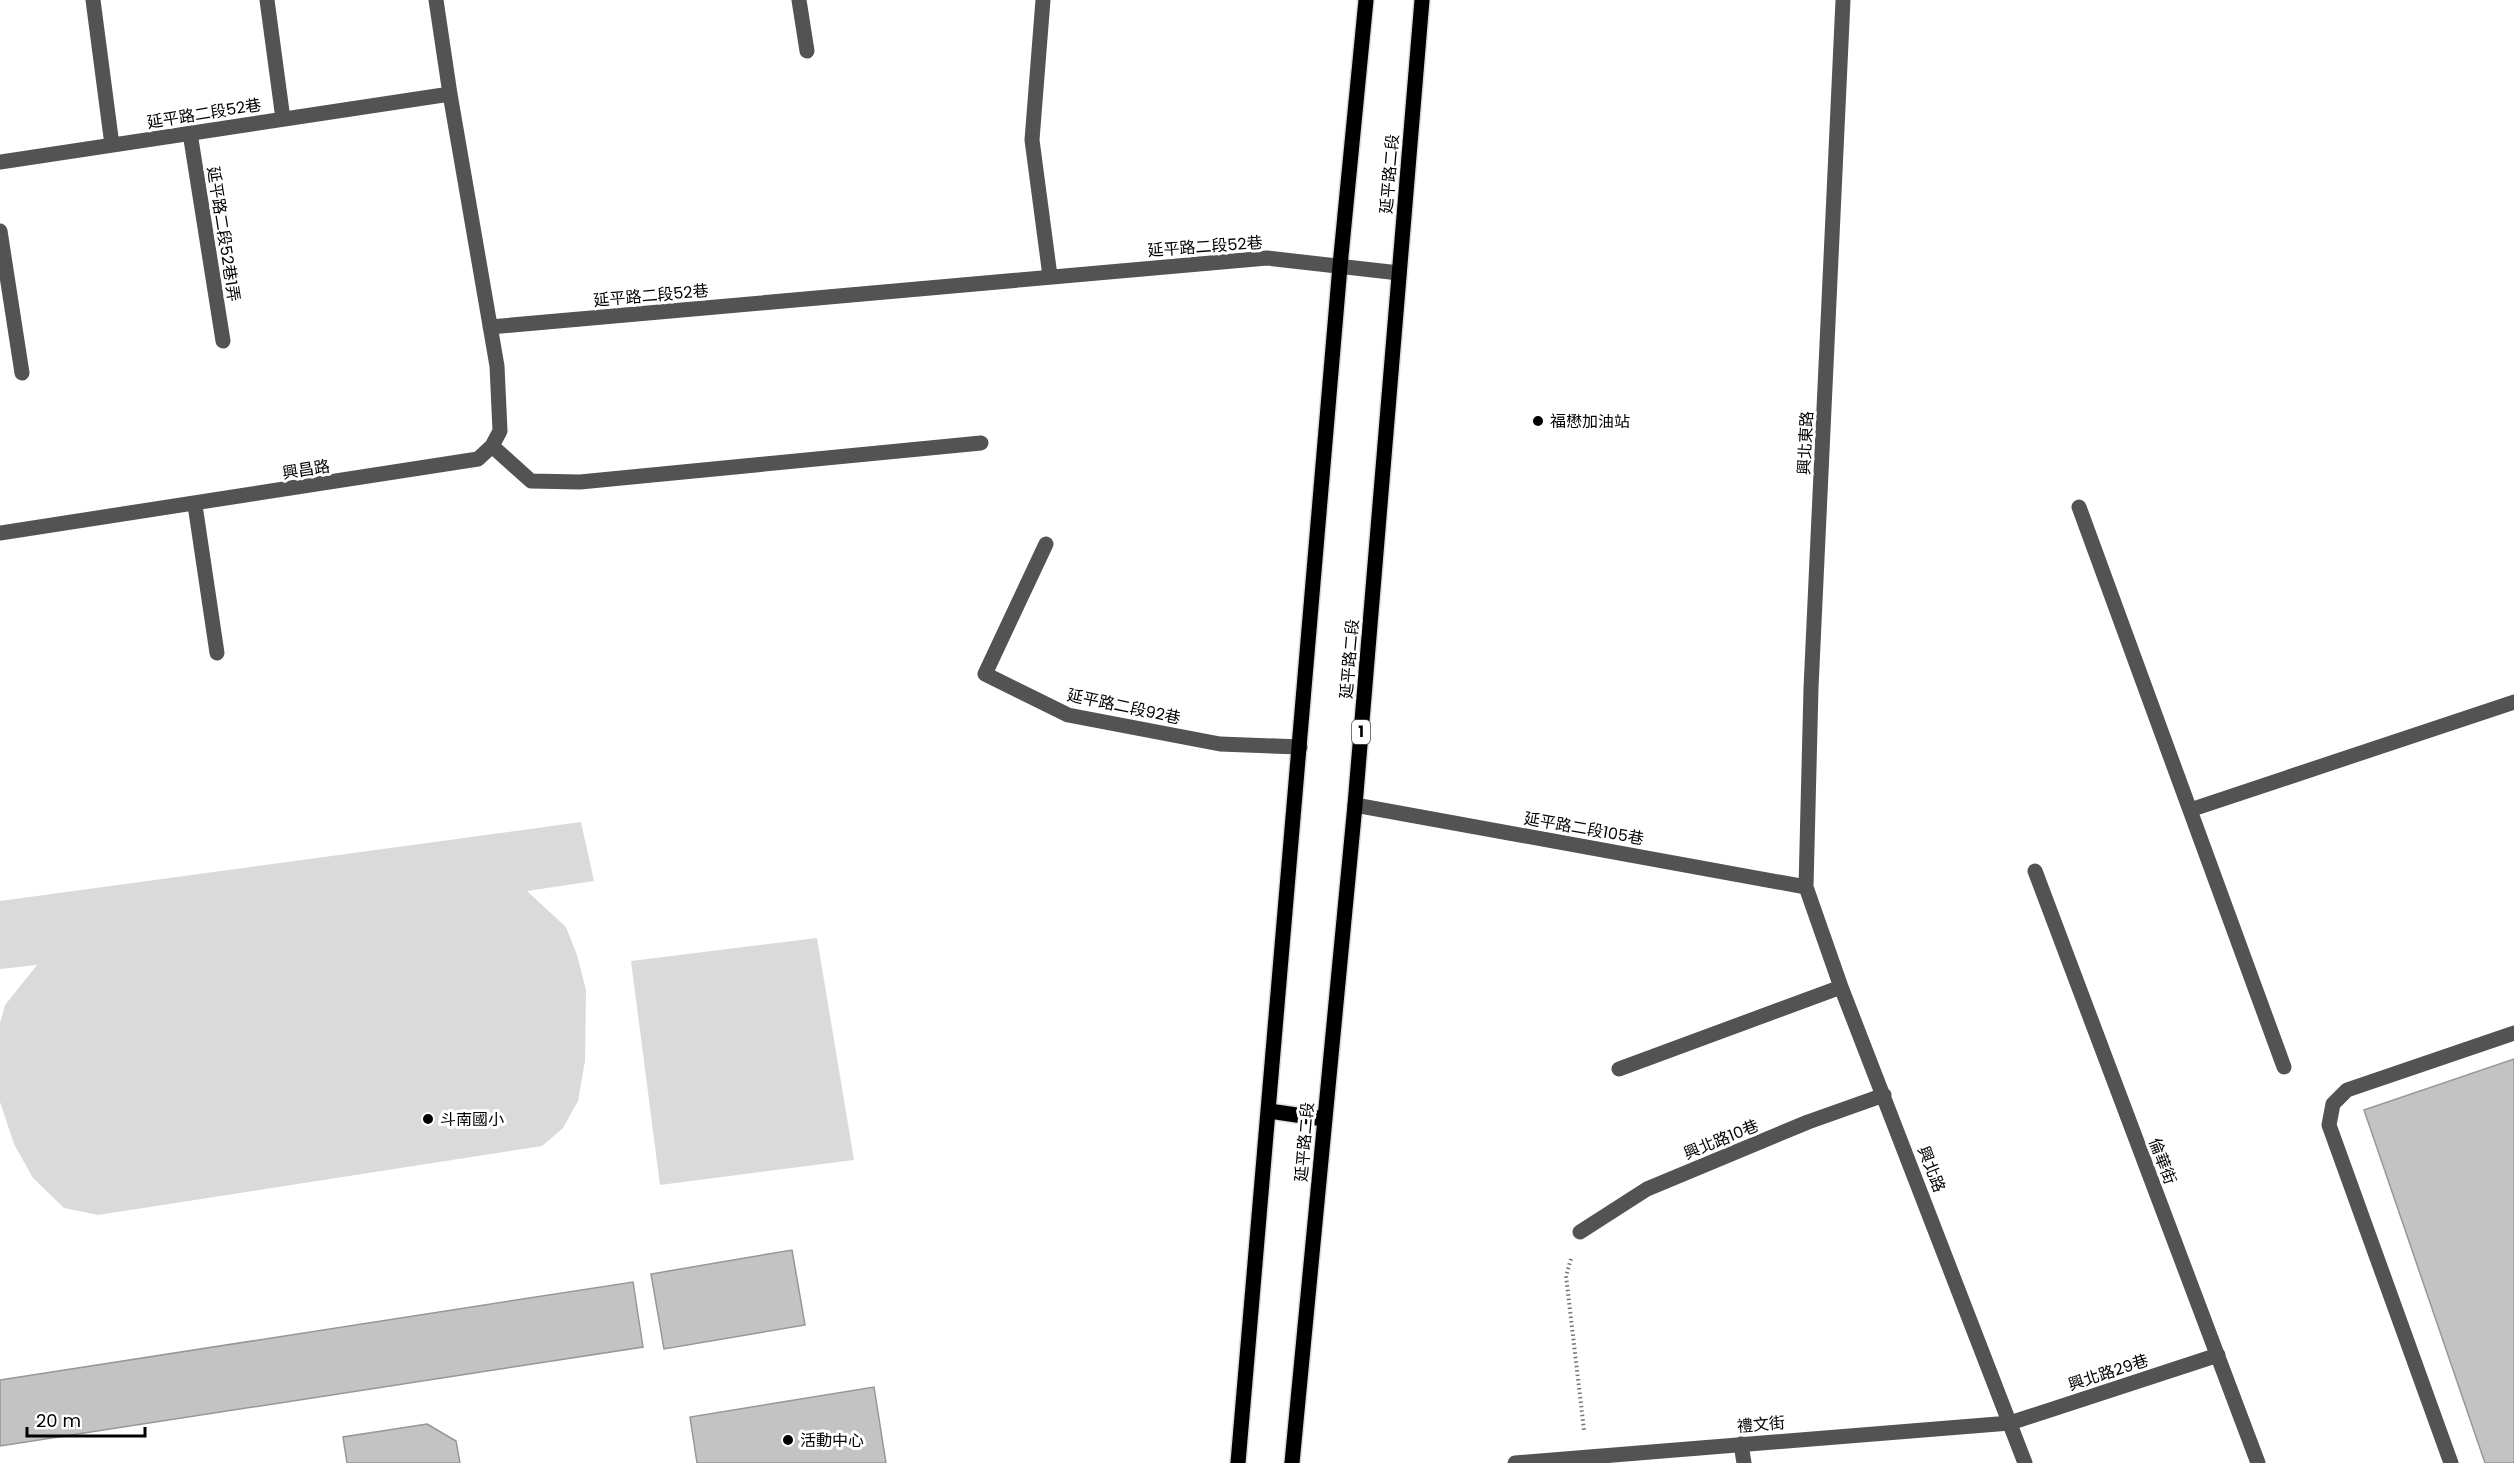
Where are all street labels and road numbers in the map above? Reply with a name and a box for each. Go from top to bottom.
street label: 延平路二段52巷 [145,93,263,134]
street label: 延平路二段 [1375,133,1404,215]
street label: 延平路二段52巷1弄 [201,165,246,303]
street label: 延平路二段52巷 [1147,231,1263,262]
street label: 延平路二段52巷 [593,279,709,312]
street label: 興北東路 [1792,410,1819,476]
street label: 興昌路 [281,454,332,485]
street label: 延平路二段 [1335,618,1364,700]
street label: 延平路二段92巷 [1065,683,1183,730]
road number: 1 [1352,720,1370,744]
street label: 延平路二段105巷 [1522,807,1646,850]
street label: 延平路二段 [1290,1101,1319,1183]
street label: 興北路10巷 [1680,1114,1762,1165]
street label: 倫華街 [2143,1135,2182,1188]
street label: 興北路 [1912,1143,1951,1196]
street label: 興北路29巷 [2065,1349,2151,1396]
street label: 禮文街 [1736,1411,1786,1438]

